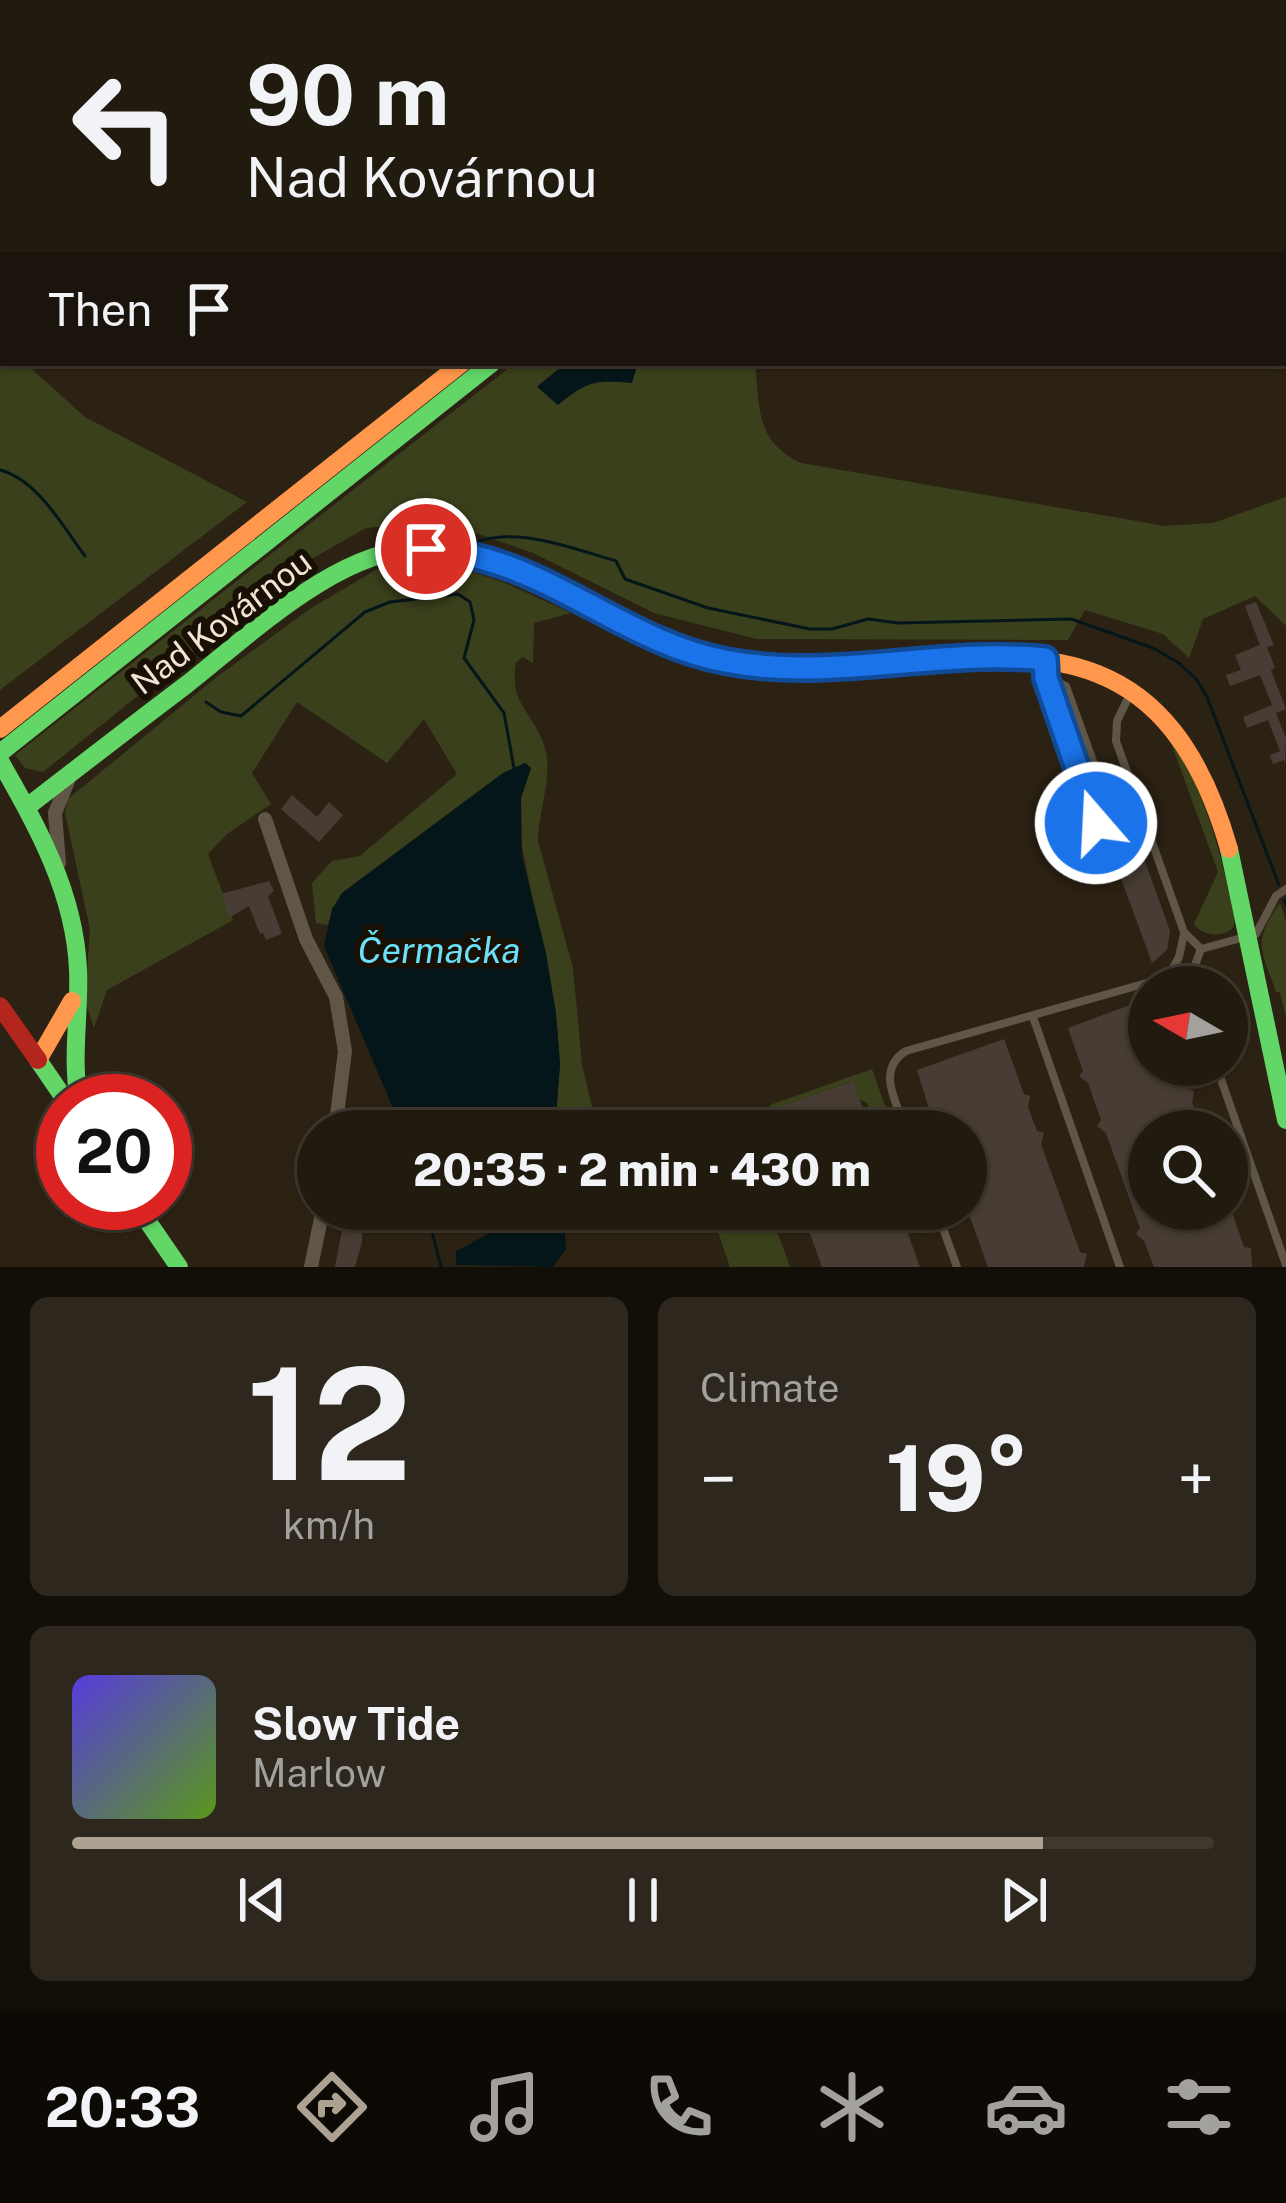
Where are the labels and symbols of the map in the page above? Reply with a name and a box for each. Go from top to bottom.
pin [375,498,477,600]
street label: Nad Kovárnou [124,542,318,702]
position arrow [1033,760,1159,886]
water label: Čermačka [358,929,521,971]
north arrow [1128,966,1248,1086]
speed limit sign: 20 [36,1074,192,1230]

